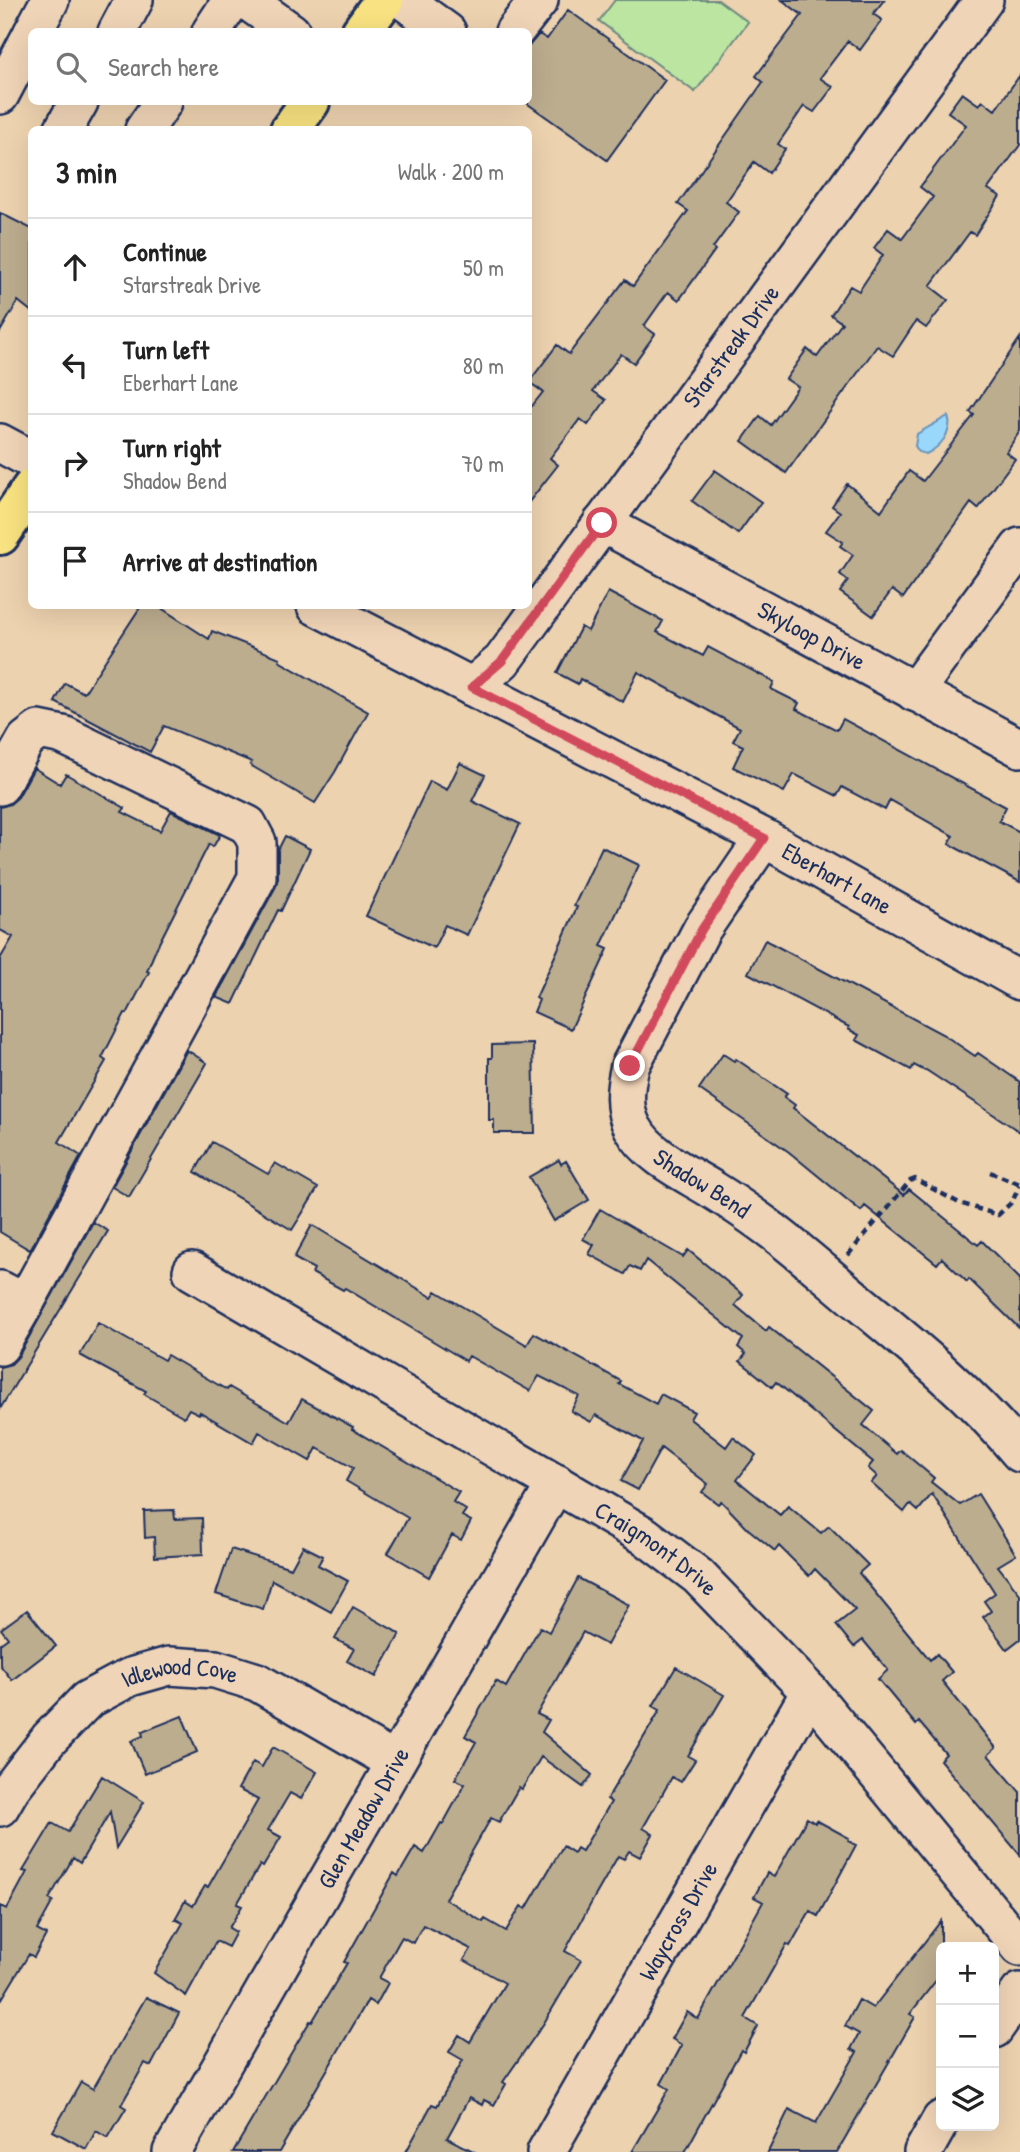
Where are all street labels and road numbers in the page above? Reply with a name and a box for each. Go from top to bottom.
street label: Starstreak Drive [675,278,786,414]
street label: Skyloop Drive [753,593,872,677]
street label: Eberhart Lane [777,834,898,921]
street label: Shadow Bend [647,1141,757,1225]
street label: Craigmont Drive [589,1493,726,1602]
street label: Idlewood Cove [115,1649,243,1694]
street label: Glen Meadow Drive [310,1741,416,1894]
street label: Waycross Drive [631,1855,724,1986]

